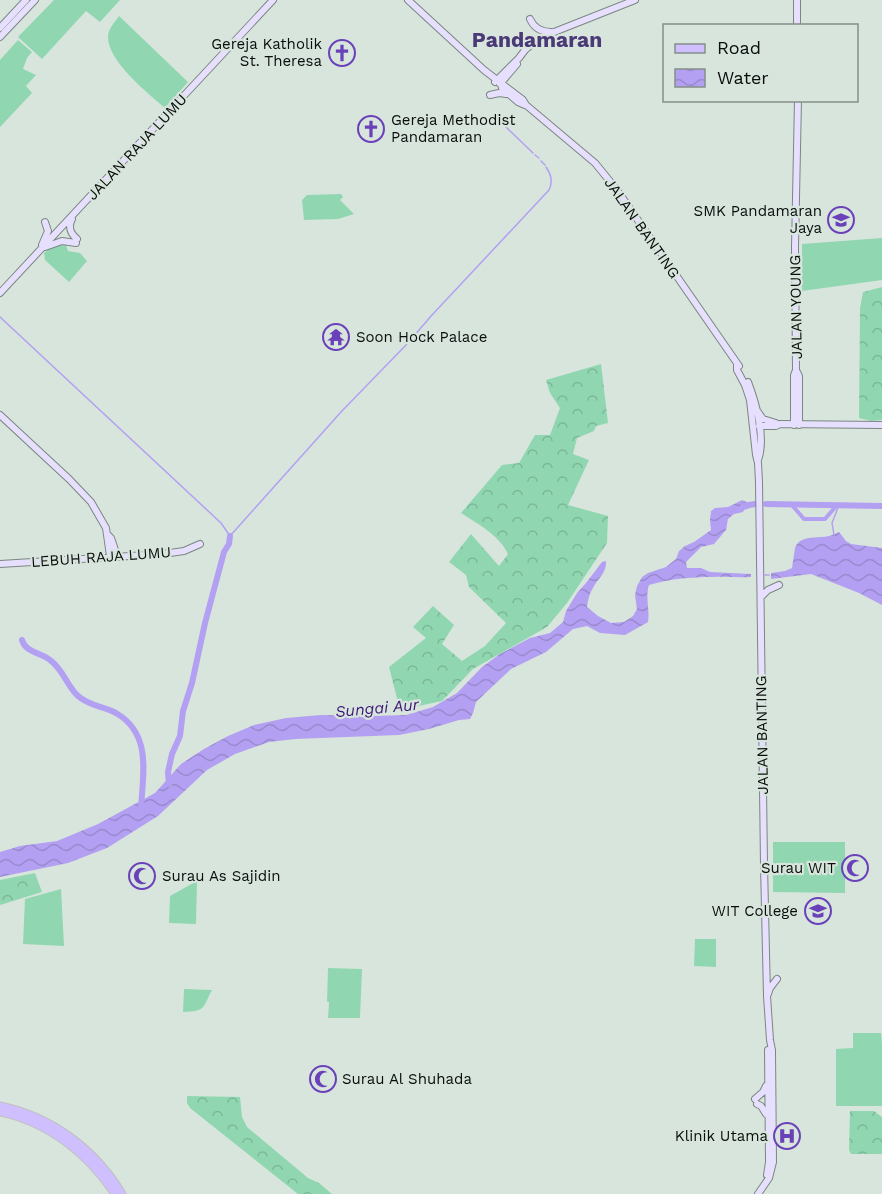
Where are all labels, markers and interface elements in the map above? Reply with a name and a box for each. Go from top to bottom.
legend [663,24,858,102]
district label: Pandamaran [472,27,602,52]
place label: Gereja Katholik St. Theresa [211,35,323,70]
text: Road [717,37,761,58]
church icon: Gereja Katholik St. Theresa [327,38,357,68]
text: Water [717,67,769,88]
street label: JALAN RAJA LUMU [83,90,191,204]
place label: Gereja Methodist Pandamaran [391,111,516,146]
church icon: Gereja Methodist Pandamaran [356,114,386,144]
street label: JALAN BANTING [601,174,683,282]
place label: SMK Pandamaran Jaya [694,202,823,237]
school or university icon: SMK Pandamaran Jaya [826,205,856,235]
street label: JALAN YOUNG [786,255,806,359]
temple icon: Soon Hock Palace [321,322,351,352]
place label: Soon Hock Palace [356,328,487,346]
street label: LEBUH RAJA LUMU [30,543,172,571]
street label: JALAN BANTING [752,675,772,795]
water label: Sungai Aur [334,695,420,721]
mosque icon: Surau WIT [840,853,870,883]
place label: Surau WIT [761,859,836,877]
mosque icon: Surau As Sajidin [127,861,157,891]
place label: Surau As Sajidin [162,867,280,885]
school or university icon: WIT College [803,896,833,926]
place label: WIT College [712,902,798,920]
mosque icon: Surau Al Shuhada [308,1064,338,1094]
place label: Surau Al Shuhada [342,1070,472,1088]
hospital icon: Klinik Utama [772,1121,802,1151]
place label: Klinik Utama [675,1127,769,1145]

